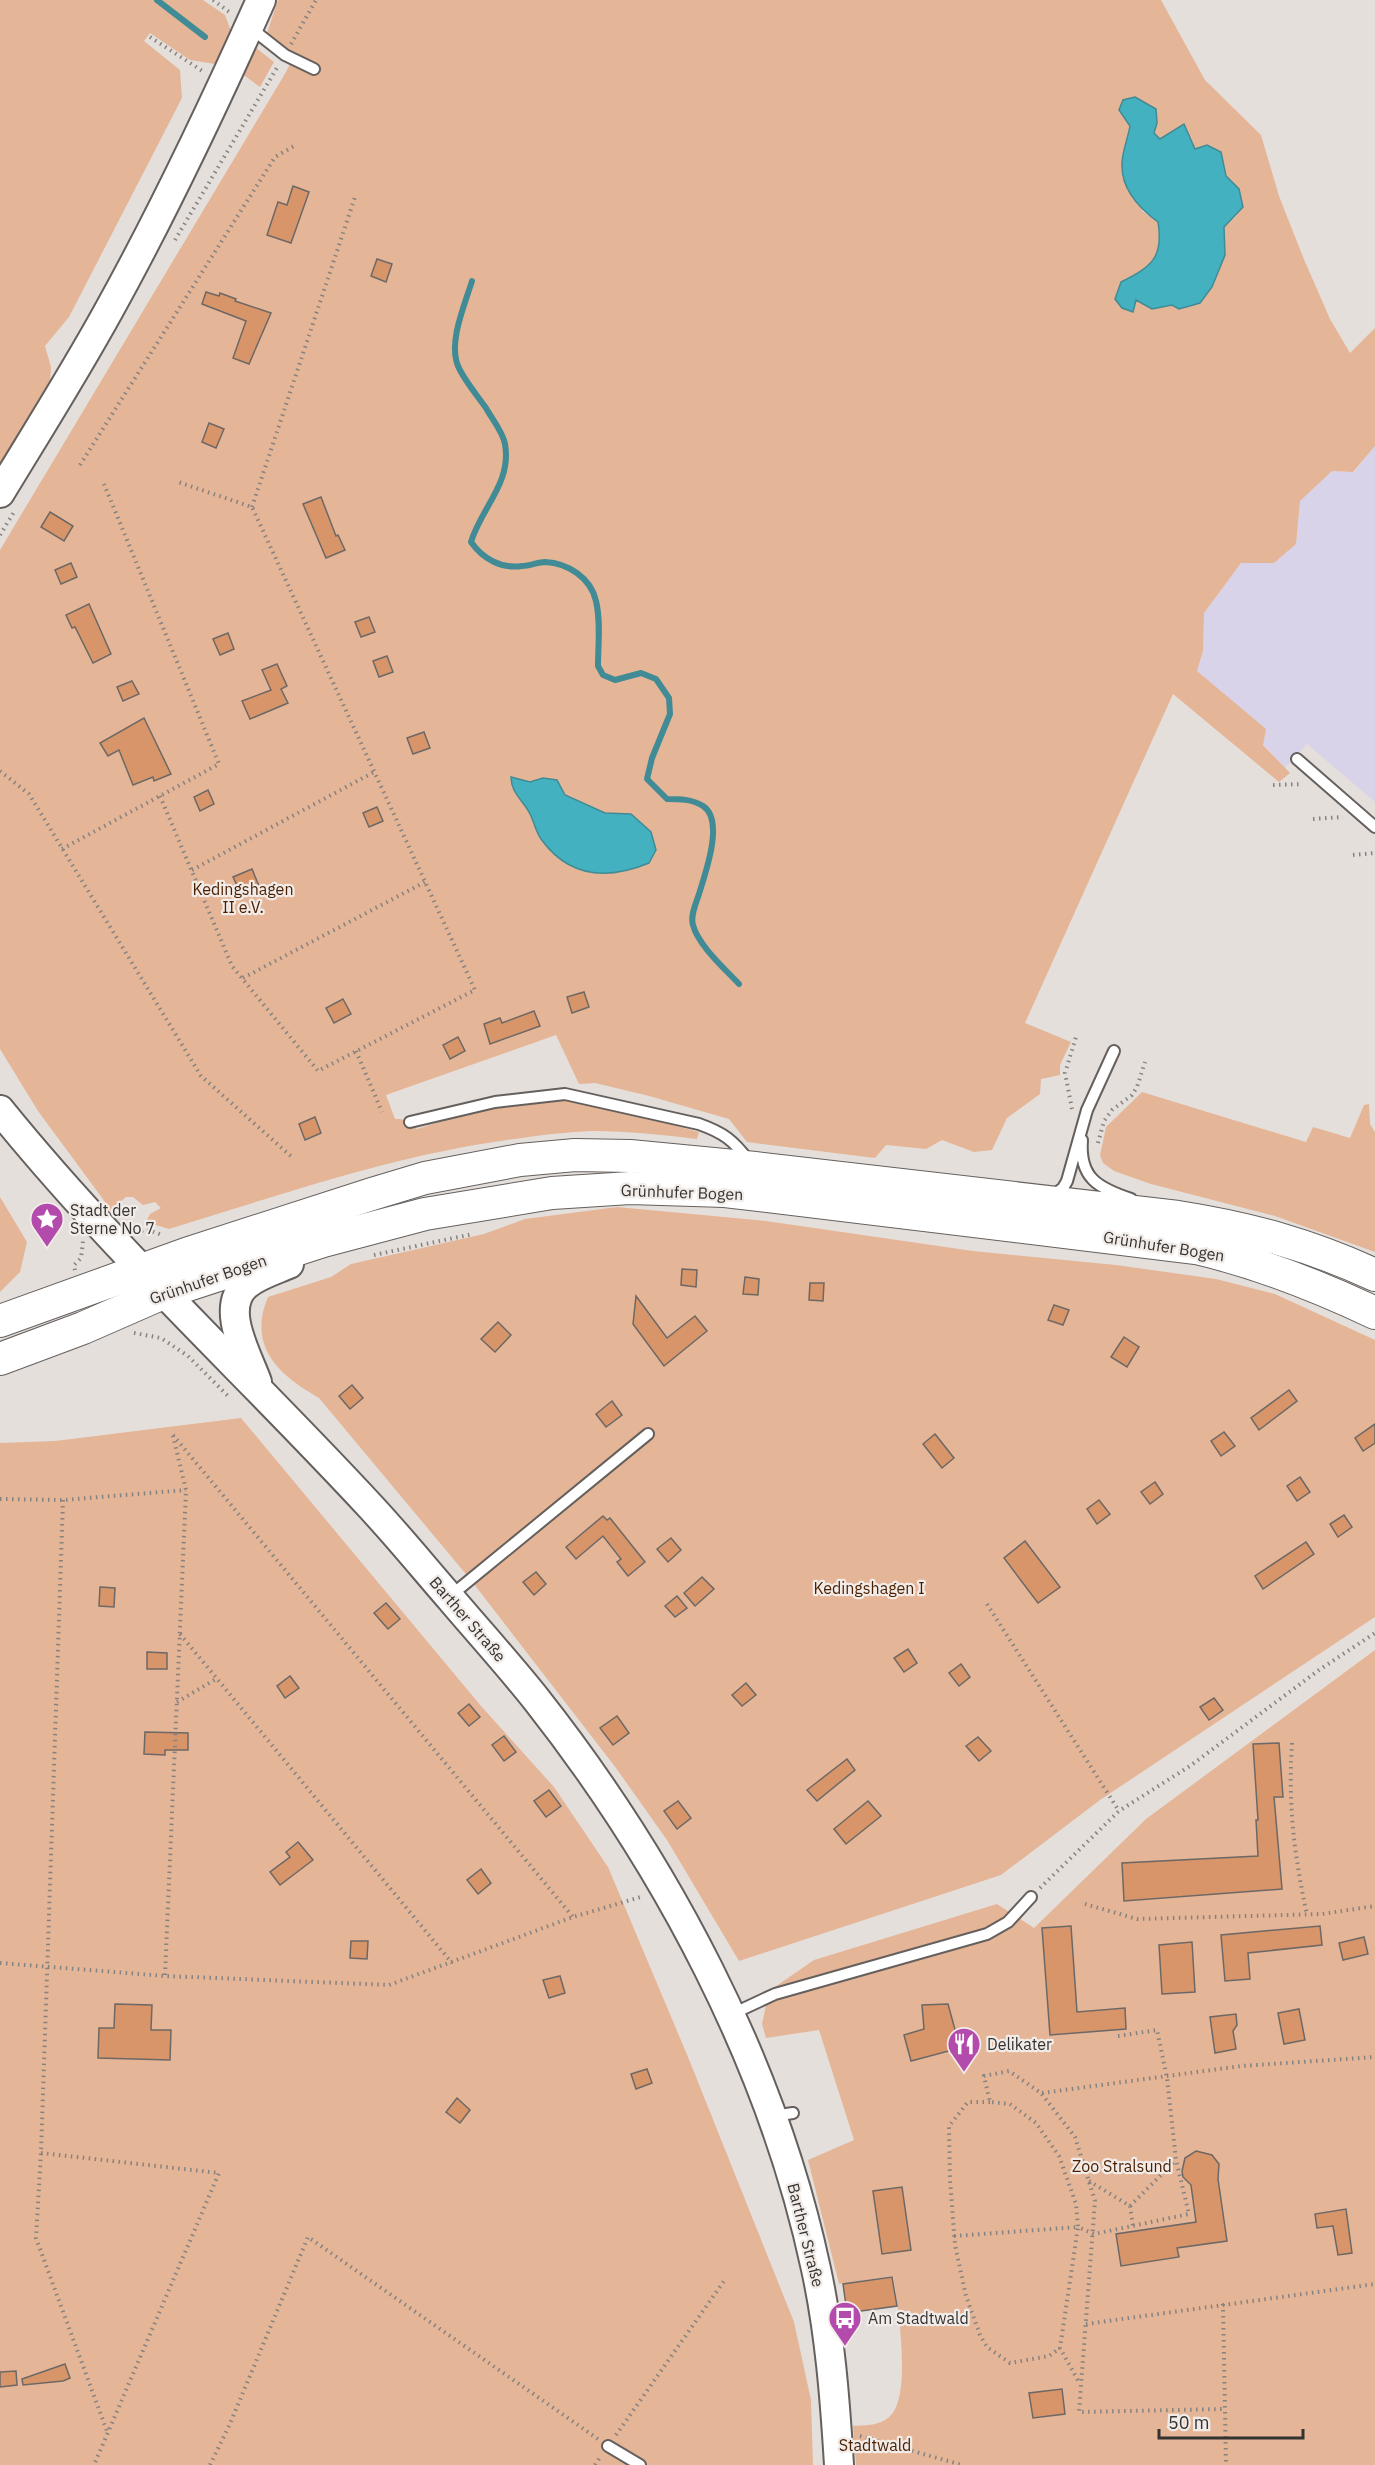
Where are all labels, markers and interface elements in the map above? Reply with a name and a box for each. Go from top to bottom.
park label: Kedingshagen II e.V. [193,879,294,917]
street label: Grünhufer Bogen [620,1180,744,1204]
place label: Stadt der Sterne No 7 [70,1200,155,1238]
place icon: Stadt der Sterne No 7 [29,1201,65,1248]
street label: Grünhufer Bogen [1102,1227,1226,1265]
street label: Grünhufer Bogen [147,1250,269,1308]
street label: Barther Straße [426,1572,511,1666]
park label: Kedingshagen I [813,1578,925,1598]
restaurant icon: Delikater [946,2026,982,2073]
place label: Delikater [987,2034,1052,2054]
park label: Zoo Stralsund [1072,2156,1172,2176]
street label: Barther Straße [783,2181,829,2289]
bus stop icon: Am Stadtwald [827,2300,863,2347]
place label: Am Stadtwald [868,2308,969,2328]
scale bar [1159,2402,1303,2440]
text: 50 m [1168,2411,1210,2434]
park label: Stadtwald [839,2435,911,2455]

